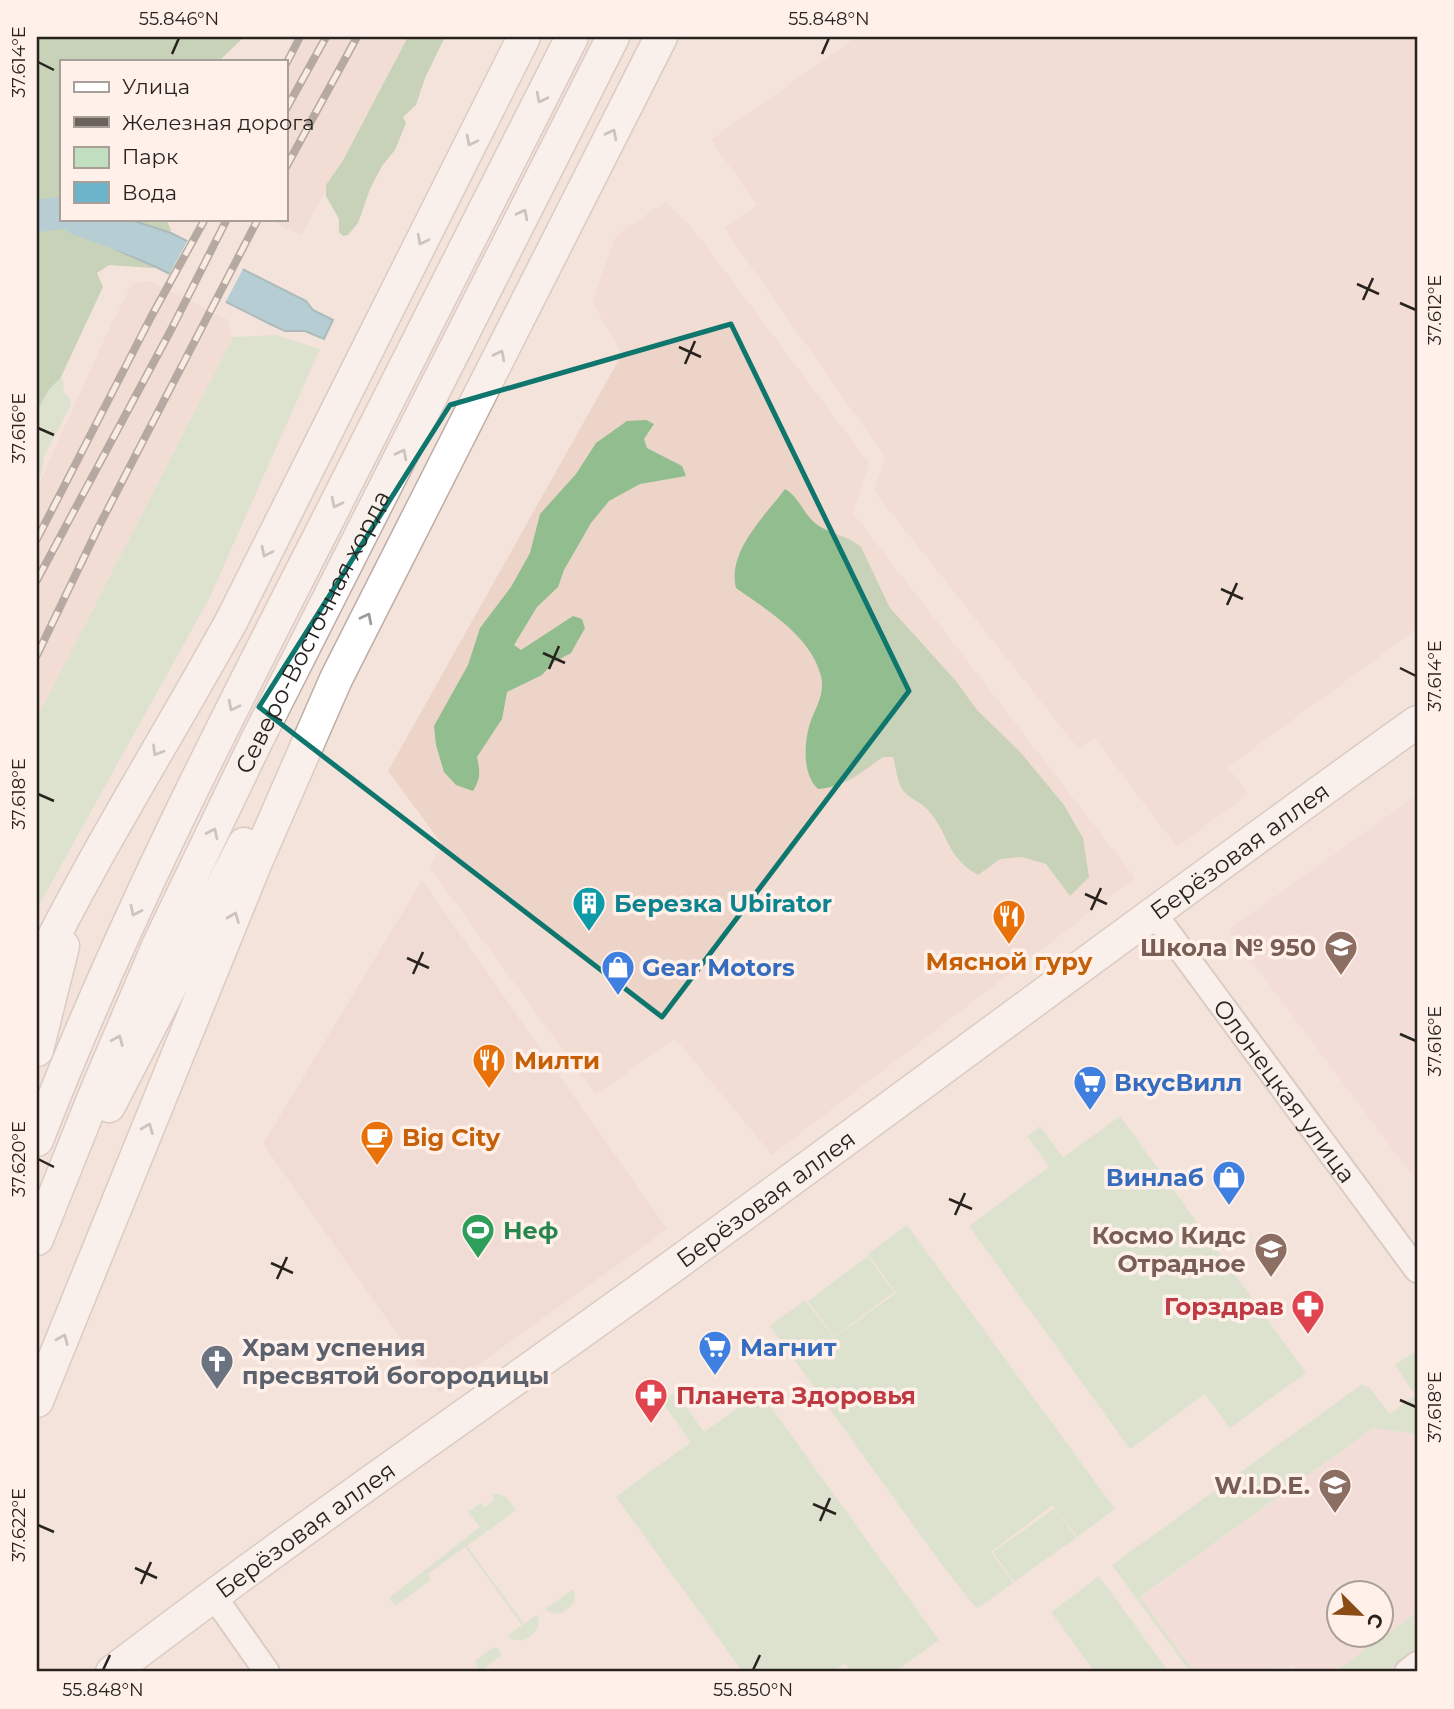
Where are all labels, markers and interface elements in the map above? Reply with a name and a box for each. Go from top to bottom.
text: 55.846°N [139,8,219,30]
text: 55.848°N [788,8,870,30]
text: 37.614°E [8,26,30,98]
legend [60,60,287,220]
text: Улица [122,74,190,99]
one-way arrow [536,91,550,103]
text: Железная дорога [122,110,314,135]
one-way arrow [603,129,617,141]
one-way arrow [466,134,480,147]
text: Парк [122,144,178,169]
text: Вода [122,180,177,205]
one-way arrow [515,209,529,221]
one-way arrow [416,233,430,245]
text: 37.612°E [1424,275,1446,345]
one-way arrow [491,349,505,362]
text: 37.616°E [8,393,30,463]
one-way arrow [394,449,408,461]
street label: Северо-Восточная хорда [229,485,396,778]
one-way arrow [331,496,345,508]
one-way arrow [260,545,274,557]
one-way arrow [359,613,373,625]
text: 37.614°E [1424,640,1446,712]
one-way arrow [227,699,241,711]
one-way arrow [152,744,165,757]
text: 37.618°E [8,758,30,830]
street label: Берёзовая аллея [1144,776,1335,925]
one-way arrow [204,828,218,840]
building icon: Березка Ubirator [570,884,608,933]
place label: Березка Ubirator [614,889,832,918]
restaurant icon: Мясной гуру [990,897,1028,946]
one-way arrow [129,904,143,916]
one-way arrow [226,912,240,924]
school or university icon: Школа № 950 [1322,928,1360,977]
place label: Школа № 950 [1140,933,1316,962]
place label: Мясной гуру [926,947,1093,976]
shop icon: Gear Motors [599,948,637,997]
place label: Gear Motors [642,953,795,982]
street label: Олонецкая улица [1207,993,1362,1188]
text: 37.616°E [1424,1006,1446,1076]
one-way arrow [110,1035,124,1047]
restaurant icon: Милти [470,1041,508,1090]
place label: Милти [514,1046,600,1075]
supermarket icon: ВкусВилл [1071,1063,1109,1112]
place label: ВкусВилл [1114,1068,1242,1097]
cafe icon: Big City [358,1118,396,1167]
text: 37.620°E [8,1121,30,1197]
one-way arrow [140,1122,154,1134]
place label: Big City [402,1123,501,1152]
street label: Берёзовая аллея [670,1123,861,1273]
shop icon: Винлаб [1210,1158,1248,1207]
place label: Винлаб [1106,1163,1204,1192]
sports icon: Неф [459,1211,497,1260]
place label: Неф [503,1216,558,1245]
place label: Космо Кидс Отрадное [1092,1221,1246,1278]
school or university icon: Космо Кидс Отрадное [1252,1230,1290,1279]
pharmacy icon: Горздрав [1289,1287,1327,1336]
place label: Горздрав [1164,1292,1284,1321]
supermarket icon: Магнит [696,1328,734,1377]
one-way arrow [55,1333,69,1346]
place label: Храм успения пресвятой богородицы [242,1333,549,1390]
place label: Магнит [740,1333,837,1362]
church icon: Храм успения пресвятой богородицы [198,1342,236,1391]
text: 37.618°E [1424,1371,1446,1443]
pharmacy icon: Планета Здоровья [632,1376,670,1425]
place label: Планета Здоровья [676,1381,916,1410]
street label: Берёзовая аллея [210,1455,400,1604]
school or university icon: W.I.D.E. [1316,1466,1354,1515]
place label: W.I.D.E. [1214,1471,1310,1500]
text: 37.622°E [8,1488,30,1562]
north arrow [1324,1580,1394,1650]
text: С [1362,1610,1388,1632]
text: 55.848°N [62,1679,144,1701]
text: 55.850°N [713,1679,793,1701]

